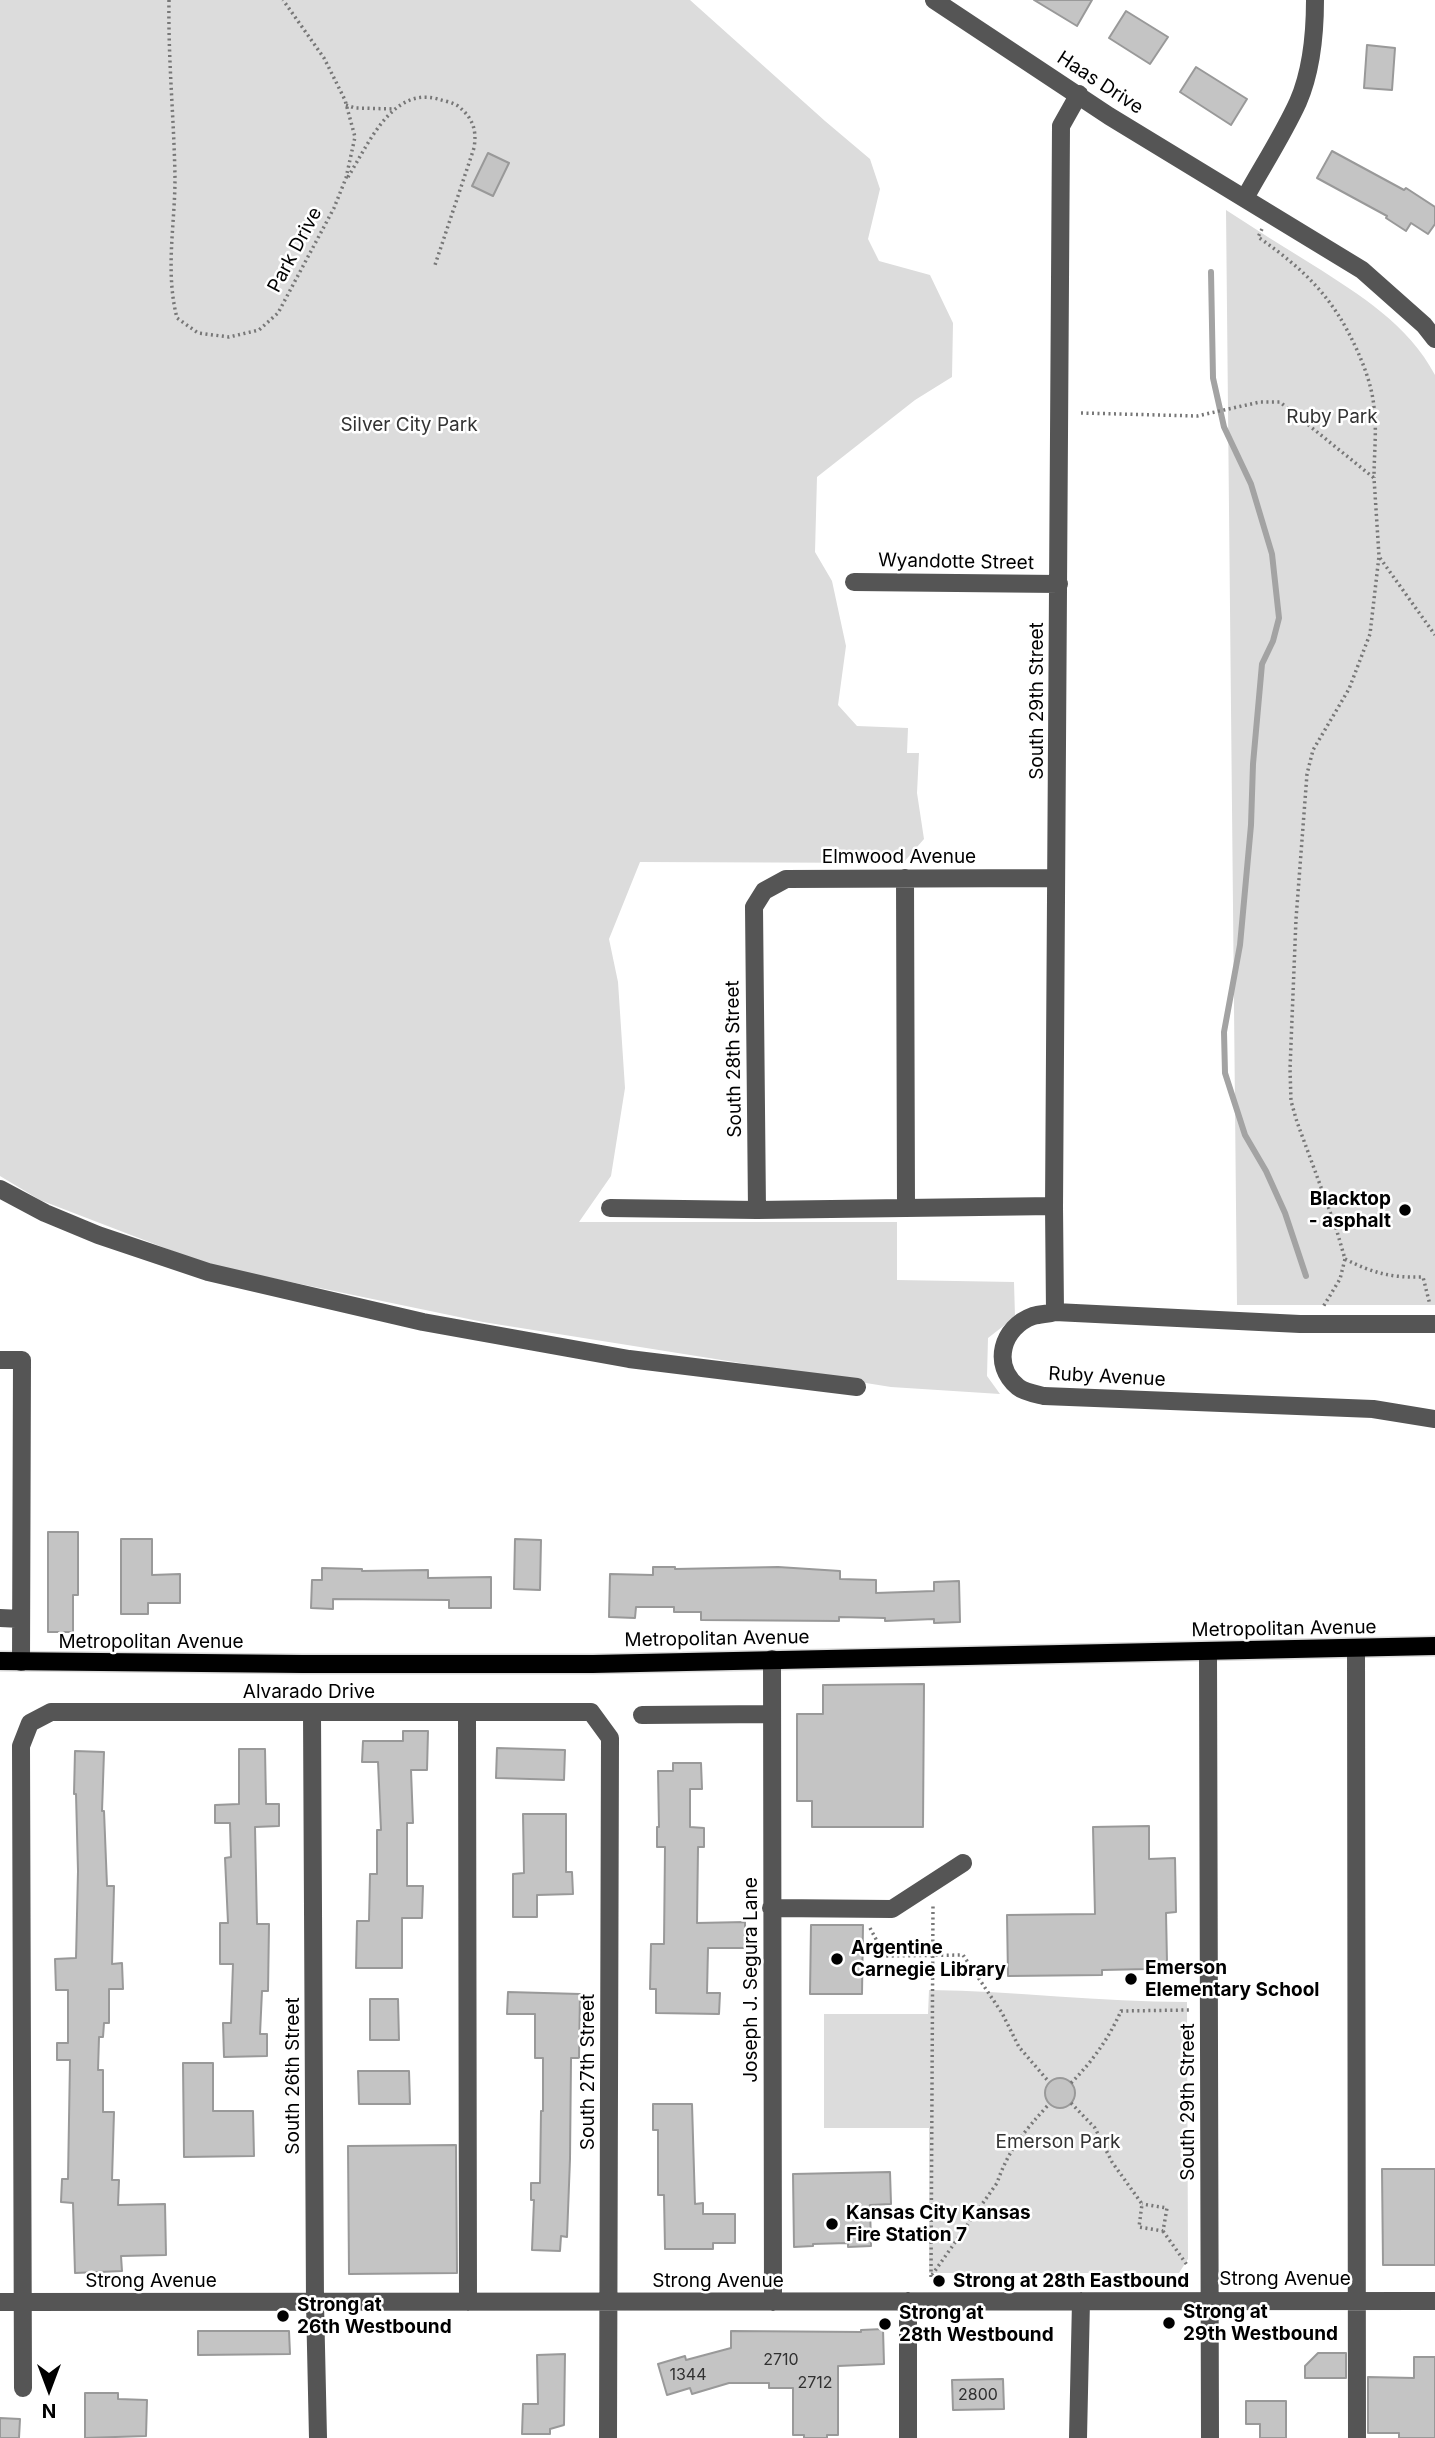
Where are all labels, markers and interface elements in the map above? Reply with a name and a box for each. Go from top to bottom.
street label: Haas Drive [1053,47,1147,119]
street label: Park Drive [263,204,327,296]
park label: Ruby Park [1286,406,1378,428]
park label: Silver City Park [340,414,478,436]
street label: Wyandotte Street [878,549,1034,575]
street label: South 29th Street [1026,622,1048,780]
street label: Elmwood Avenue [822,846,976,868]
street label: South 28th Street [721,980,747,1138]
place label: Blacktop - asphalt [1309,1188,1391,1232]
marker: Blacktop - asphalt [1397,1202,1413,1218]
street label: Ruby Avenue [1048,1363,1166,1391]
street label: Metropolitan Avenue [1191,1616,1377,1642]
street label: Metropolitan Avenue [624,1626,810,1652]
street label: Metropolitan Avenue [58,1631,244,1653]
street label: Alvarado Drive [243,1681,375,1703]
street label: Joseph J. Segura Lane [740,1877,762,2083]
place label: Argentine Carnegie Library [851,1937,1006,1981]
marker: Argentine Carnegie Library [829,1951,845,1967]
place label: Emerson Elementary School [1145,1957,1319,2001]
marker: Emerson Elementary School [1123,1971,1139,1987]
street label: South 27th Street [577,1994,599,2150]
street label: South 26th Street [282,1997,304,2155]
street label: South 29th Street [1177,2023,1199,2181]
park label: Emerson Park [996,2131,1120,2153]
place label: Kansas City Kansas Fire Station 7 [846,2202,1031,2246]
marker: Kansas City Kansas Fire Station 7 [824,2216,840,2232]
street label: Strong Avenue [1219,2268,1351,2290]
street label: Strong Avenue [85,2270,217,2292]
street label: Strong Avenue [652,2270,784,2292]
place label: Strong at 28th Eastbound [953,2270,1189,2292]
marker: Strong at 28th Eastbound [931,2273,947,2289]
place label: Strong at 26th Westbound [297,2294,452,2338]
place label: Strong at 29th Westbound [1183,2301,1338,2345]
place label: Strong at 28th Westbound [899,2302,1054,2346]
marker: Strong at 26th Westbound [275,2308,291,2324]
marker: Strong at 29th Westbound [1161,2315,1177,2331]
marker: Strong at 28th Westbound [877,2316,893,2332]
house number: 2710 [763,2350,799,2370]
north arrow [14,2354,84,2424]
house number: 1344 [669,2365,707,2385]
house number: 2712 [797,2373,833,2393]
house number: 2800 [958,2385,998,2405]
text: N [42,2399,56,2422]

